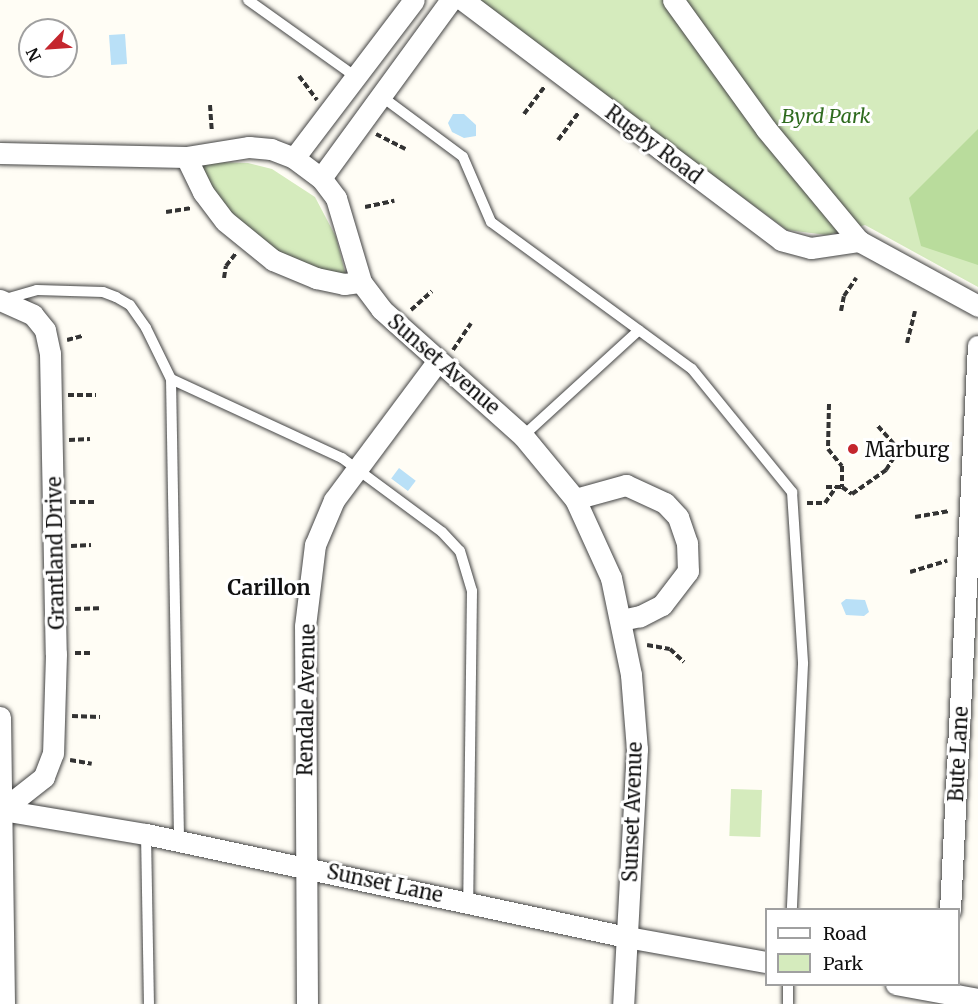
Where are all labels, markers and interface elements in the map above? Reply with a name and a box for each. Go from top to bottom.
north arrow [18,18,78,78]
text: N [22,45,45,65]
street label: Rugby Road [601,100,707,188]
park label: Byrd Park [781,103,871,127]
street label: Sunset Avenue [383,309,505,419]
place label: Marburg [865,437,949,461]
marker: Marburg [846,442,860,456]
street label: Grantland Drive [42,476,68,630]
district label: Carillon [228,575,310,601]
street label: Rendale Avenue [293,624,319,776]
street label: Bute Lane [944,706,972,802]
street label: Sunset Avenue [618,741,646,883]
street label: Sunset Lane [325,859,445,907]
legend [765,908,960,986]
text: Road [823,922,867,945]
text: Park [823,952,863,975]

